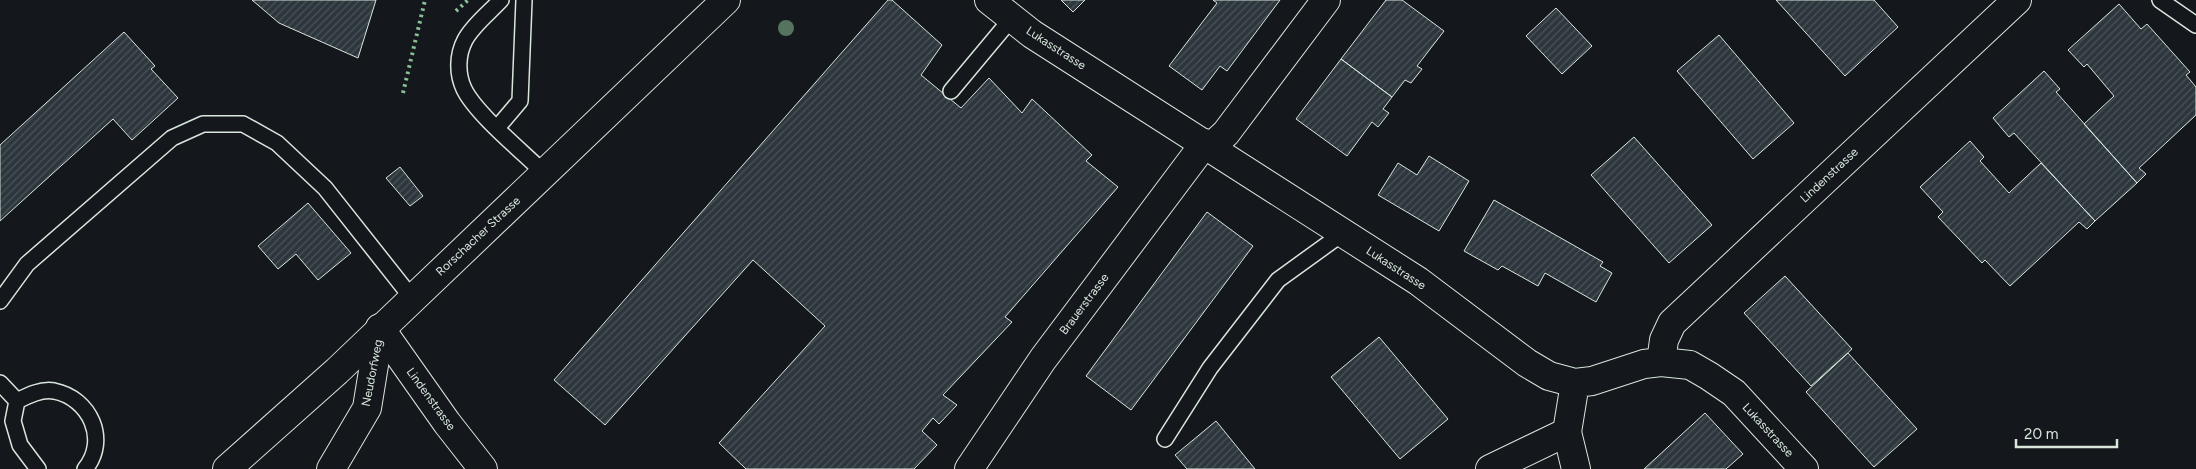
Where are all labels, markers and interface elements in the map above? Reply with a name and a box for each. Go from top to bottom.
street label: Lukasstrasse [1024,24,1089,73]
street label: Lindenstrasse [1797,144,1861,205]
street label: Rorschacher Strasse [433,193,523,279]
street label: Lukasstrasse [1364,244,1429,293]
street label: Brauerstrasse [1056,270,1112,337]
street label: Neudorfweg [359,338,385,408]
street label: Lindenstrasse [404,365,459,433]
street label: Lukasstrasse [1740,400,1797,460]
scale bar [2016,416,2117,448]
text: 20 m [2024,425,2058,443]

